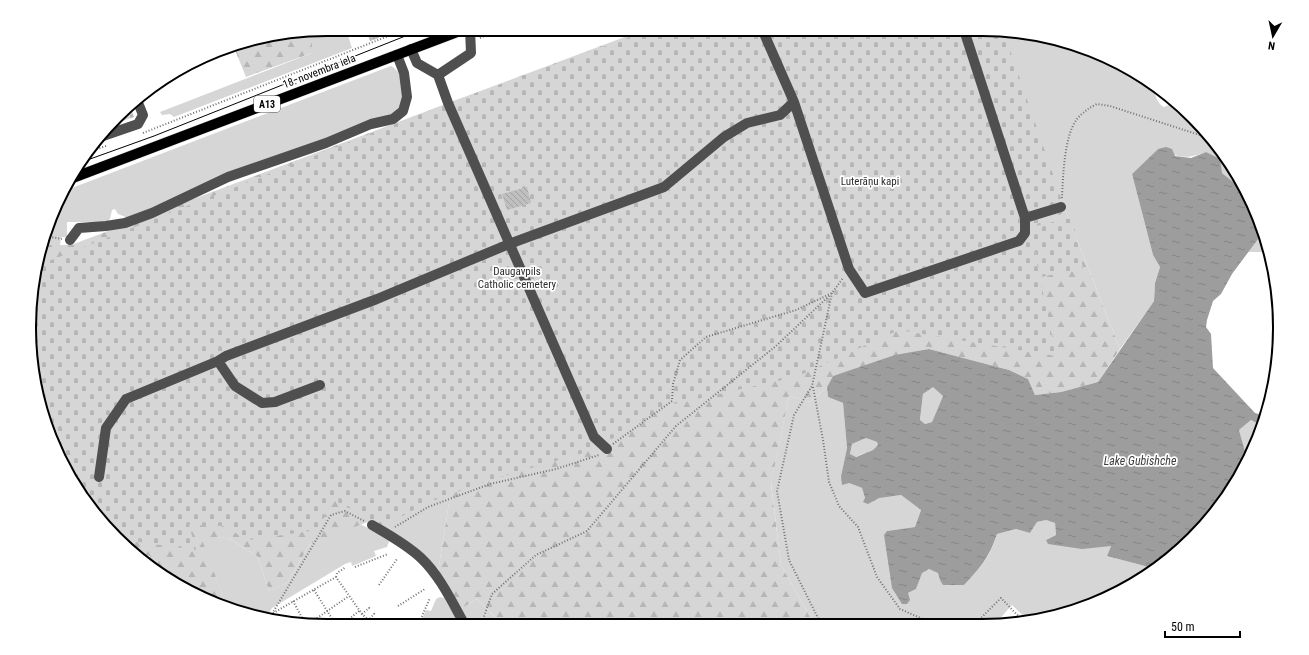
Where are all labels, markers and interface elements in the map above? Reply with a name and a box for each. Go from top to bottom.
north arrow [1253,16,1293,56]
text: N [1267,38,1276,52]
street label: 18. novembra iela [281,52,357,91]
road number: A13 [254,96,280,112]
park label: Luterāņu kapi [841,175,899,188]
park label: Daugavpils Catholic cemetery [478,265,557,291]
water label: Lake Gubishche [1104,454,1177,468]
scale bar [1165,613,1240,639]
text: 50 m [1171,620,1195,634]

